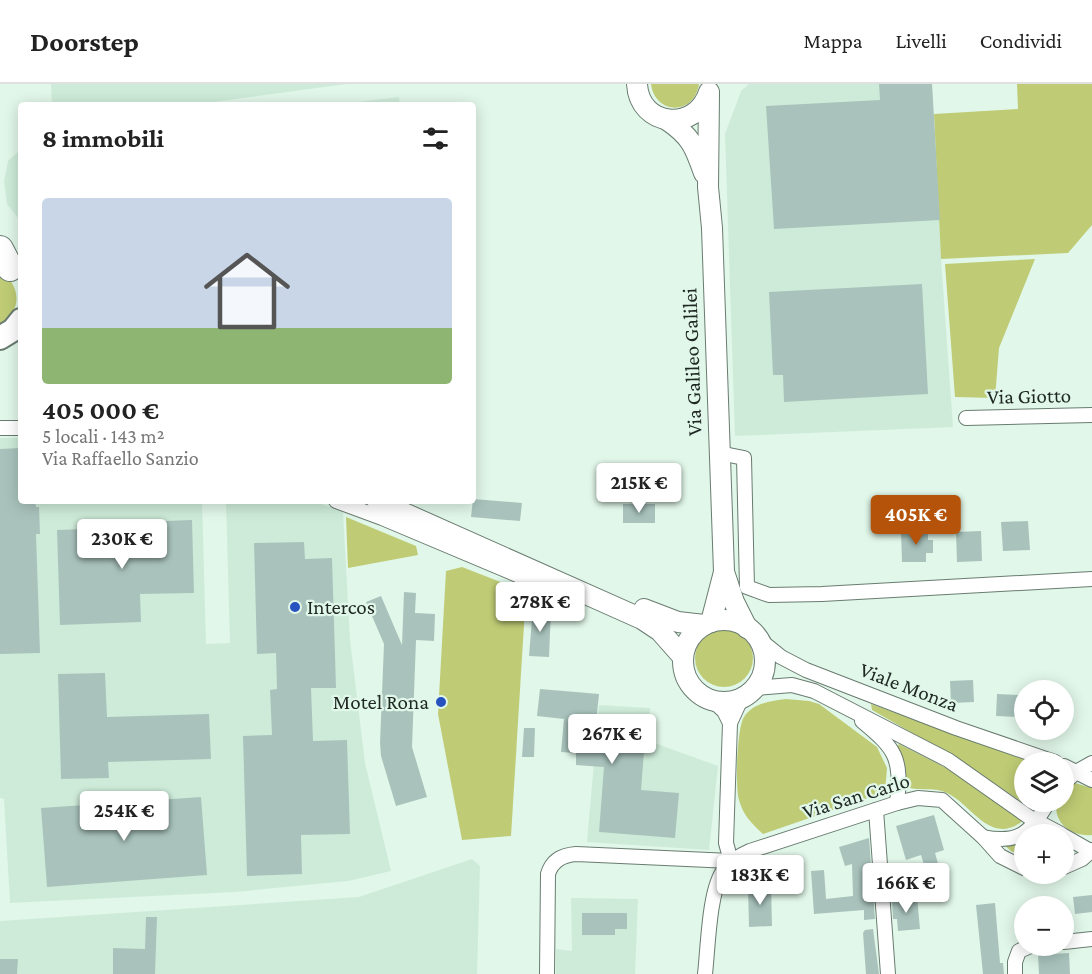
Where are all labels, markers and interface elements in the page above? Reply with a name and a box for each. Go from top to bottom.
text: Doorstep [30,26,139,57]
text: Mappa [804,29,862,53]
text: Livelli [895,29,947,53]
text: Condividi [980,29,1062,53]
icon: filters [419,122,452,155]
text: 8 immobili [42,124,164,153]
icon: home [193,237,301,345]
street label: Via Galileo Galilei [677,287,707,436]
street label: Via Giotto [987,383,1071,409]
text: 405 000 € [42,396,159,425]
text: 5 locali · 143 m² [42,425,165,447]
text: Via Raffaello Sanzio [42,447,199,469]
pin: 215K € [590,463,688,514]
text: 215K € [610,471,668,493]
pin: 405K € [867,495,965,546]
text: 405K € [885,503,947,525]
pin: 230K € [73,519,171,570]
text: 230K € [91,527,153,549]
pin: 278K € [491,582,589,633]
text: 278K € [510,590,570,612]
place label: Intercos [307,595,375,619]
marker: Intercos [288,600,302,614]
street label: Viale Monza [856,657,962,717]
map controls [1014,680,1074,956]
button: locate [1014,680,1074,740]
place label: Motel Rona [333,690,429,714]
marker: Motel Rona [434,695,448,709]
pin: 267K € [563,714,661,765]
text: 267K € [582,722,642,744]
button: layers [1014,752,1074,812]
street label: Via San Carlo [799,768,913,824]
pin: 254K € [75,791,173,842]
text: 254K € [94,799,154,821]
button: + [1014,824,1074,884]
pin: 183K € [711,855,809,906]
text: 183K € [731,863,789,885]
pin: 166K € [857,863,955,914]
text: 166K € [876,871,936,893]
button: − [1014,896,1074,956]

